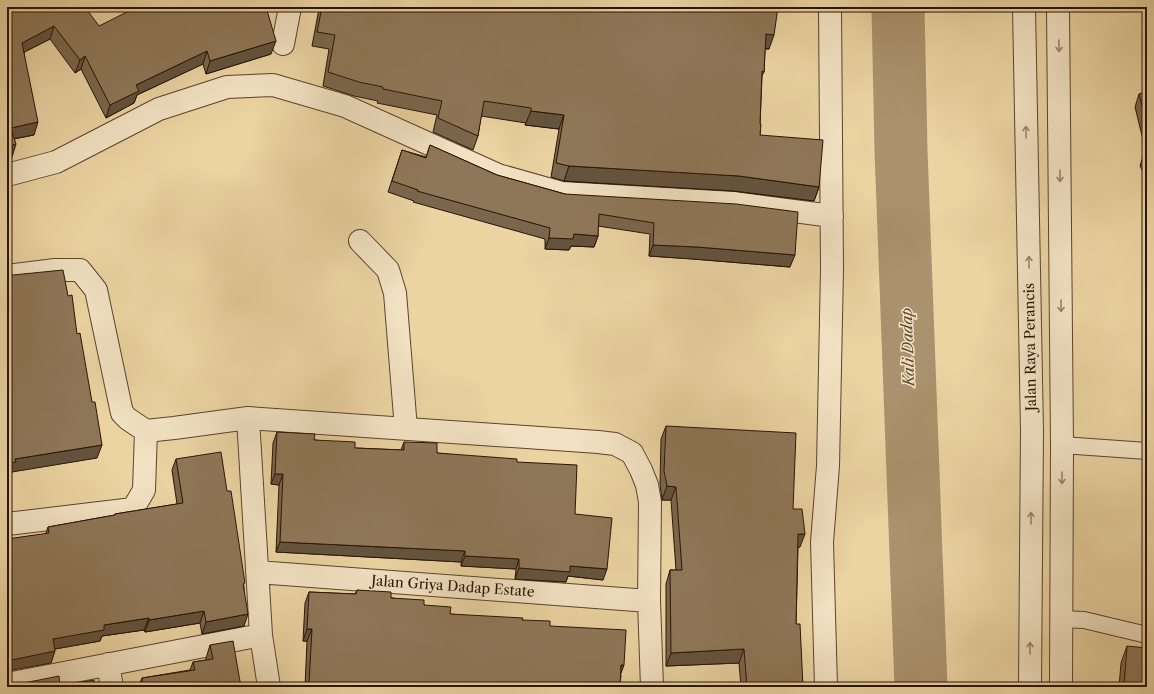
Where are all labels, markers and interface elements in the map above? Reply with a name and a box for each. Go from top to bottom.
one-way arrow [1055,39,1063,52]
one-way arrow [1022,126,1030,139]
one-way arrow [1057,169,1064,182]
one-way arrow [1025,256,1032,269]
street label: Jalan Raya Perancis [1020,283,1040,413]
one-way arrow [1057,299,1065,312]
water label: Kali Dadap [897,307,918,388]
one-way arrow [1058,471,1066,484]
one-way arrow [1027,512,1035,525]
street label: Jalan Griya Dadap Estate [369,571,535,601]
one-way arrow [1026,642,1034,655]

